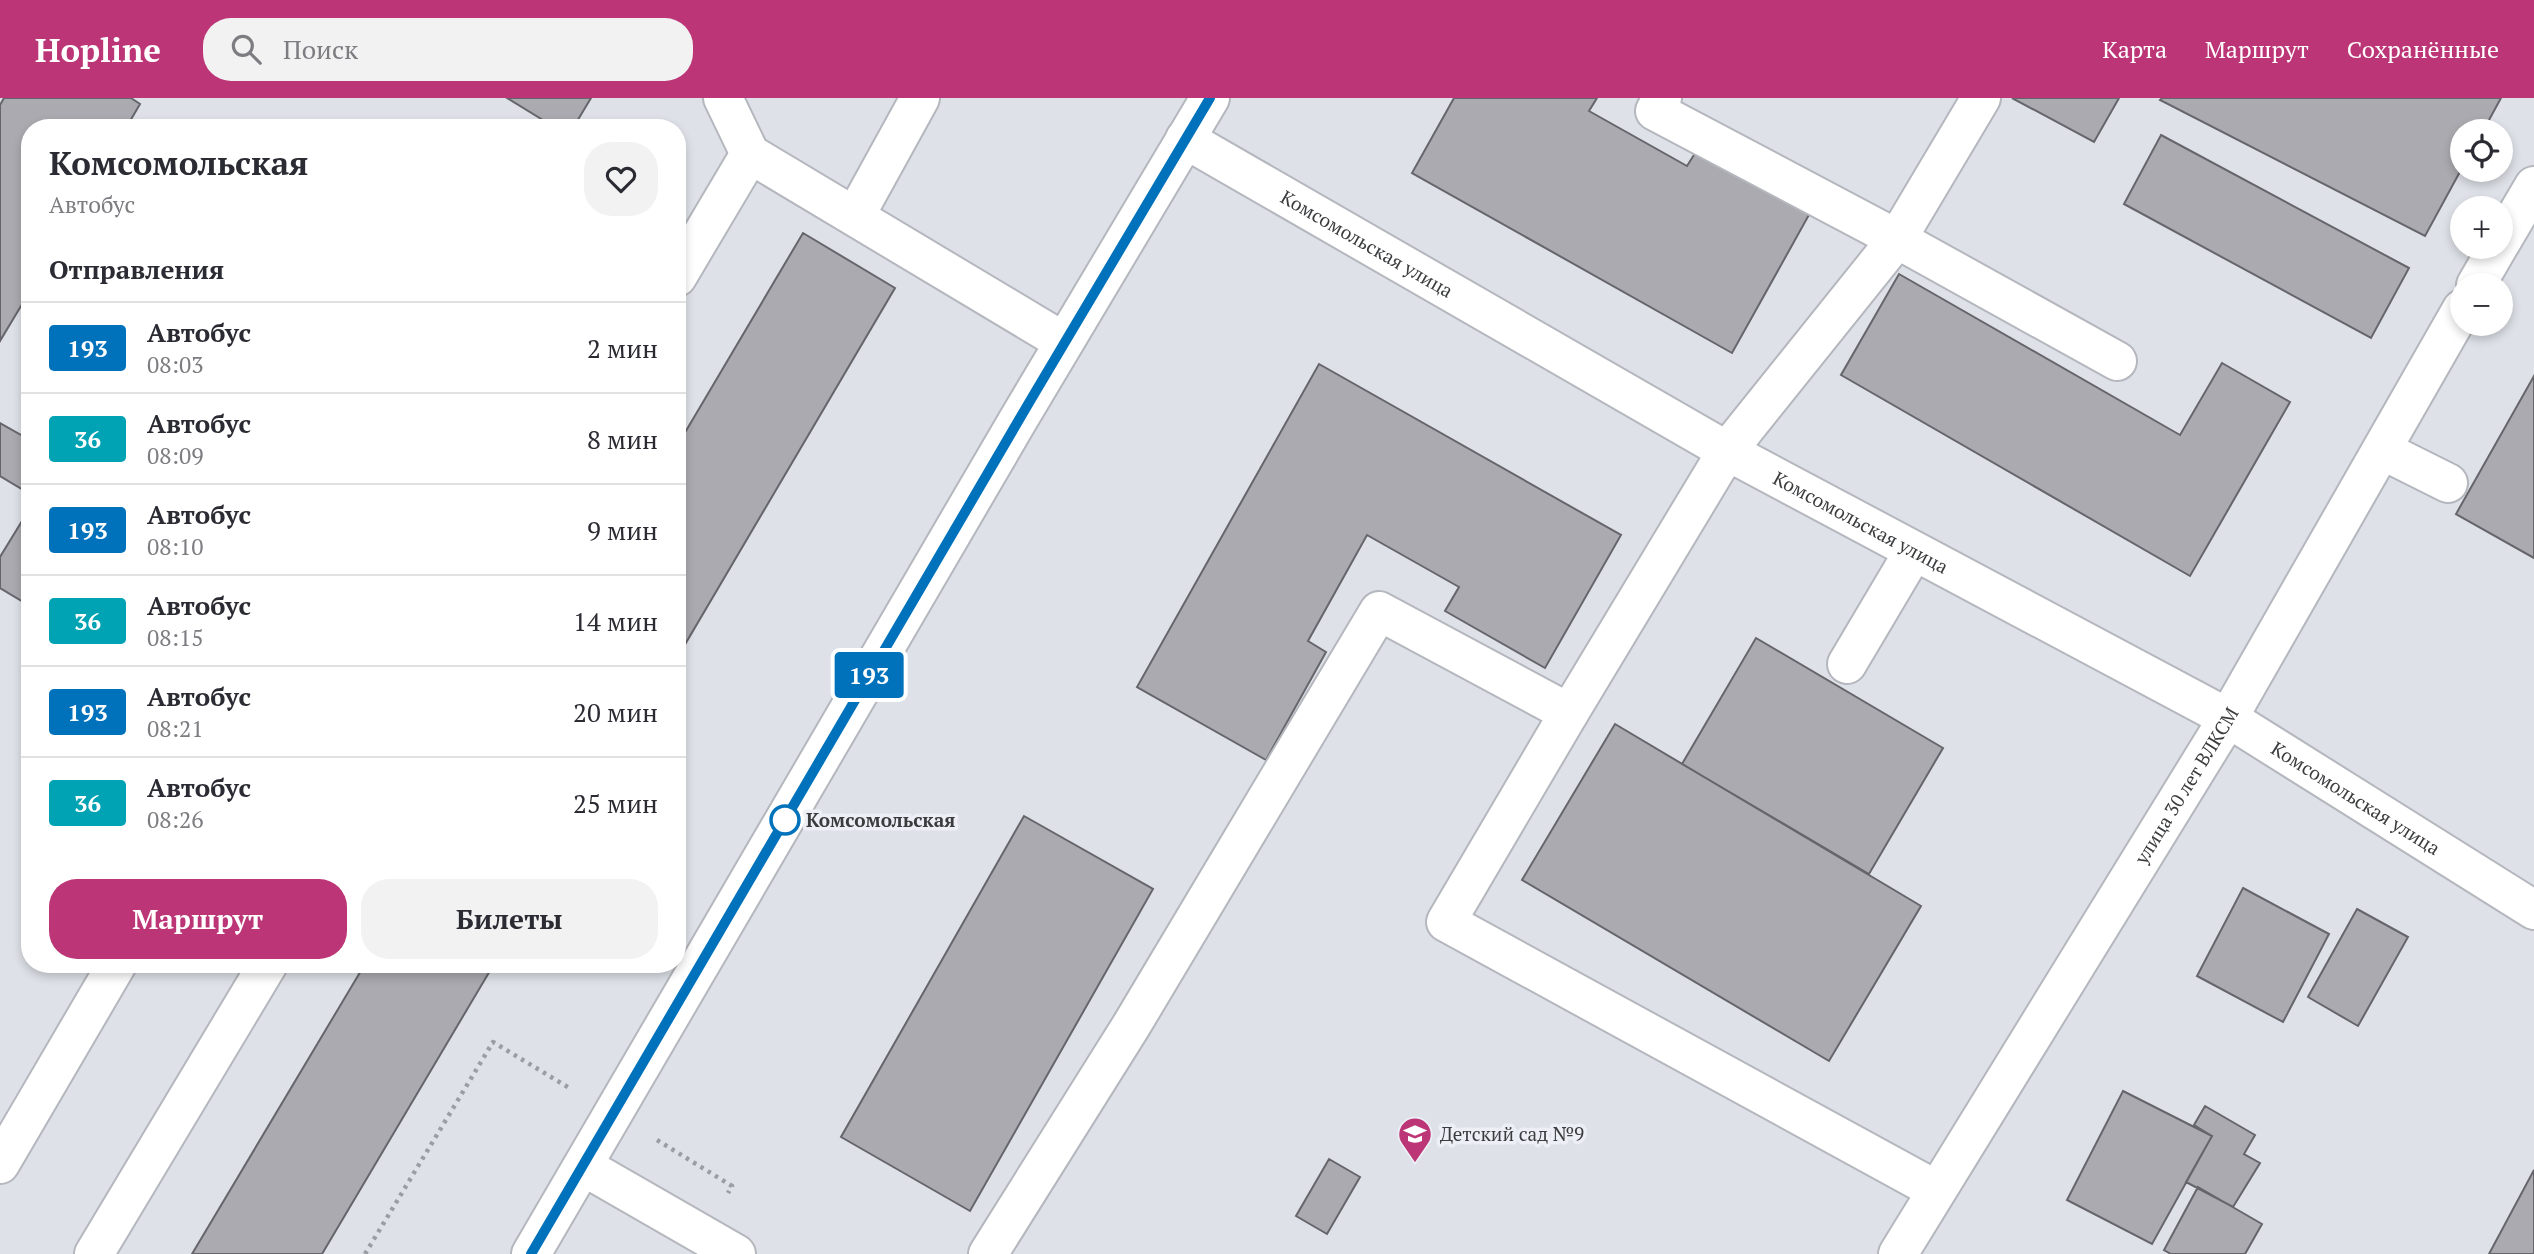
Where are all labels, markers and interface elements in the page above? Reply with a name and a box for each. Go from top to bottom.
search box [203,18,693,81]
text: Hopline [35,28,161,71]
icon: search [227,30,265,68]
text: Поиск [283,32,358,66]
text: Карта [2102,33,2167,65]
text: Маршрут [2205,33,2309,65]
text: Сохранённые [2347,33,2499,65]
map controls [2450,119,2513,336]
button: locate [2450,119,2513,182]
text: Комсомольская [49,141,308,184]
button: heart [584,142,658,216]
street label: Комсомольская улица [1277,184,1458,303]
text: Автобус [49,189,135,220]
button: + [2450,196,2513,259]
text: Отправления [49,252,224,286]
button: − [2450,273,2513,336]
text: Автобус [147,315,251,349]
text: 2 мин [587,331,658,365]
text: 193 [67,332,108,364]
text: 08:03 [147,349,204,380]
text: Автобус [147,406,251,440]
text: 8 мин [587,422,658,456]
text: 36 [74,423,101,455]
text: 08:09 [147,440,204,471]
street label: Комсомольская улица [1769,465,1953,579]
text: Автобус [147,497,251,531]
text: 9 мин [587,513,658,547]
text: 193 [67,514,108,546]
text: 08:10 [147,531,204,562]
text: Автобус [147,588,251,622]
text: 14 мин [573,604,658,638]
text: 36 [74,605,101,637]
text: 08:15 [147,622,204,653]
line badge: 193 [829,652,909,698]
text: 193 [849,659,889,691]
text: Автобус [147,679,251,713]
text: 20 мин [573,695,658,729]
text: 193 [67,696,108,728]
street label: улица 30 лет ВЛКСМ [2128,703,2244,869]
text: 08:21 [147,713,204,744]
street label: Комсомольская улица [2267,735,2446,860]
text: Автобус [147,770,251,804]
text: 25 мин [573,786,658,820]
text: 36 [74,787,101,819]
text: 08:26 [147,804,204,835]
marker: Комсомольская [770,805,800,835]
place label: Комсомольская [806,807,955,832]
button: Маршрут [49,879,347,959]
button: Билеты [361,879,658,959]
school or university icon: Детский сад №9 [1396,1115,1434,1164]
place label: Детский сад №9 [1440,1121,1584,1146]

